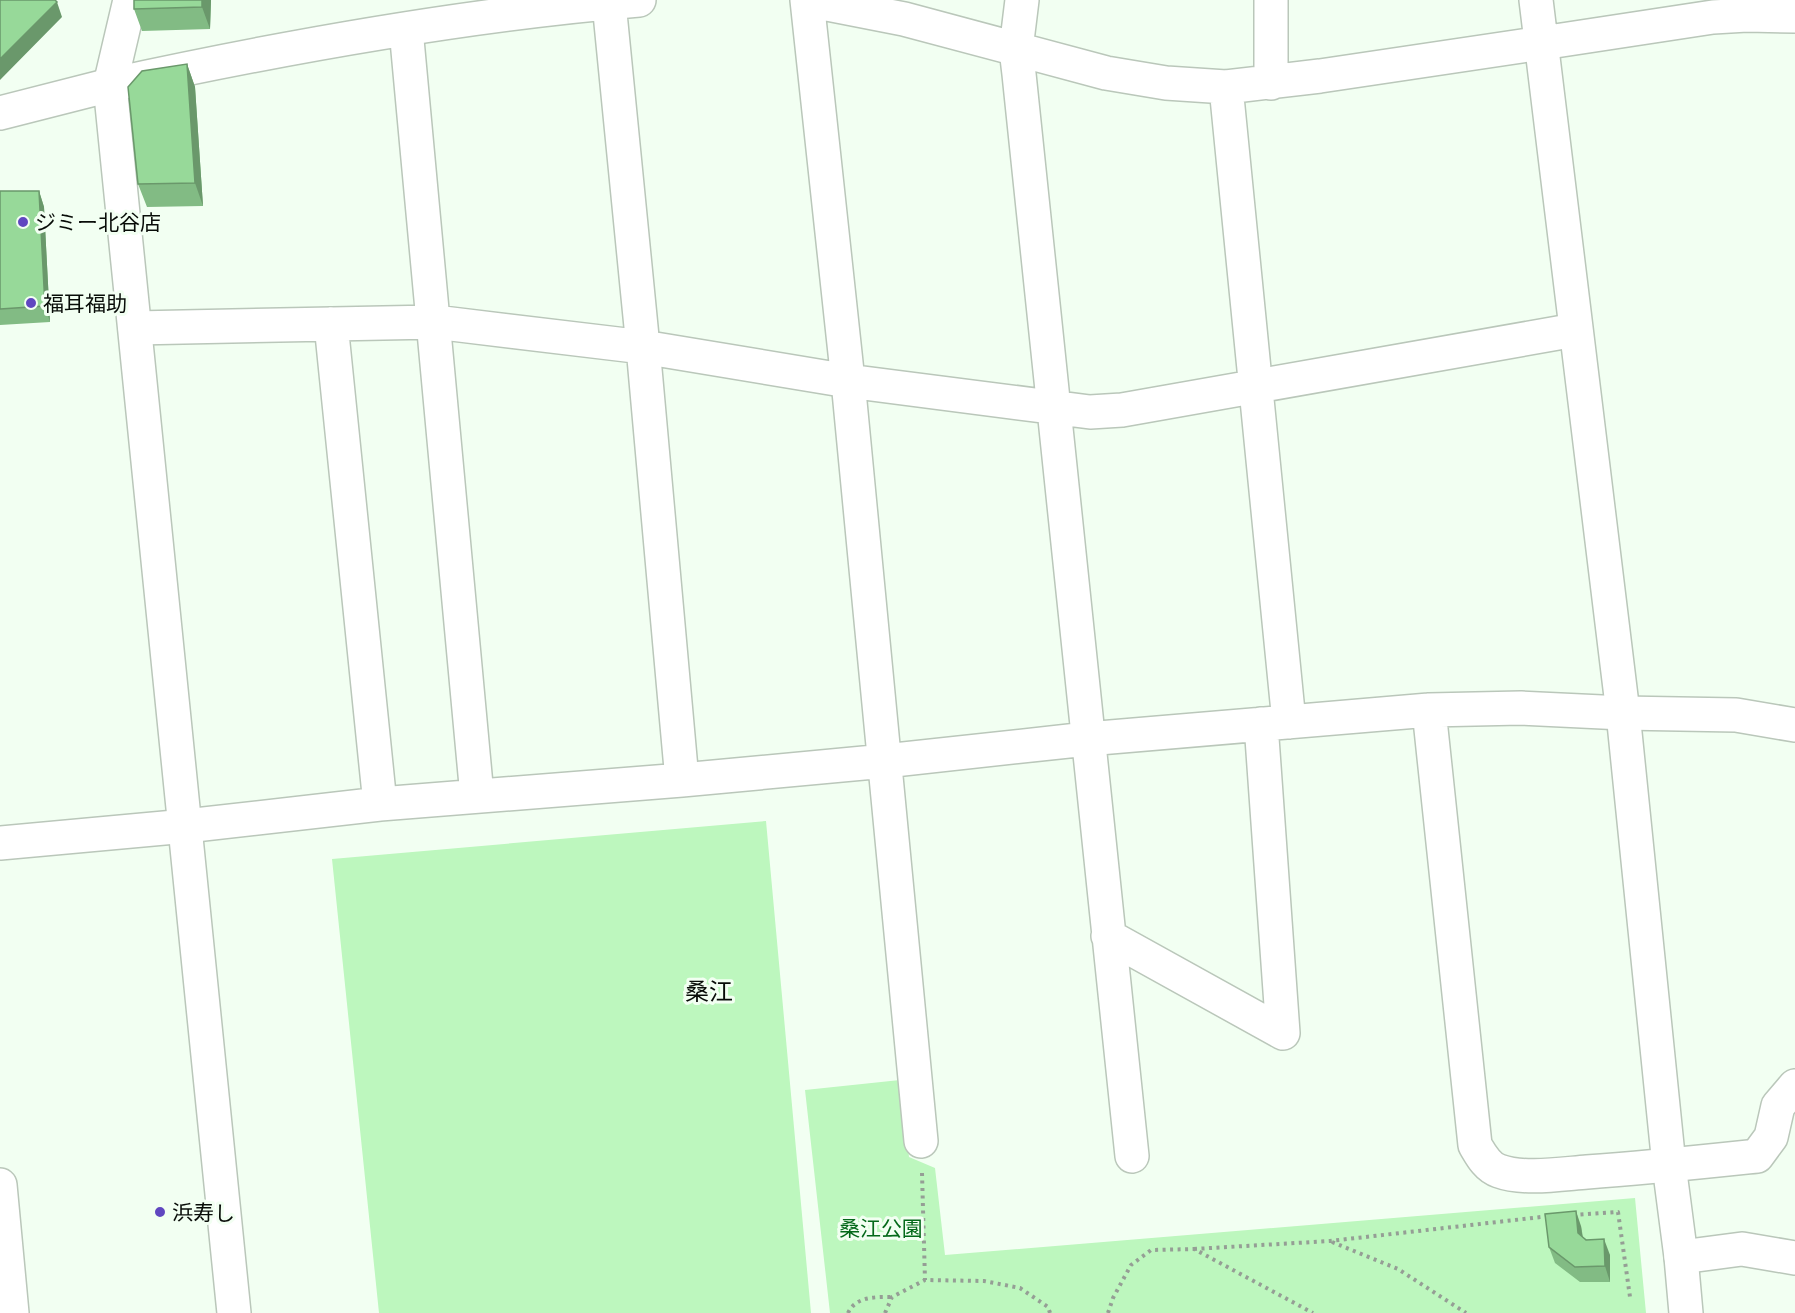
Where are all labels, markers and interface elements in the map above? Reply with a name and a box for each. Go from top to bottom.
place label: ジミー北谷店 [35,206,161,238]
marker: ジミー北谷店 [16,215,30,229]
place label: 福耳福助 [43,287,127,319]
marker: 福耳福助 [24,296,38,310]
district label: 桑江 [685,973,733,1009]
place label: 浜寿し [172,1196,235,1228]
marker: 浜寿し [153,1205,167,1219]
park label: 桑江公園 [839,1212,923,1244]

